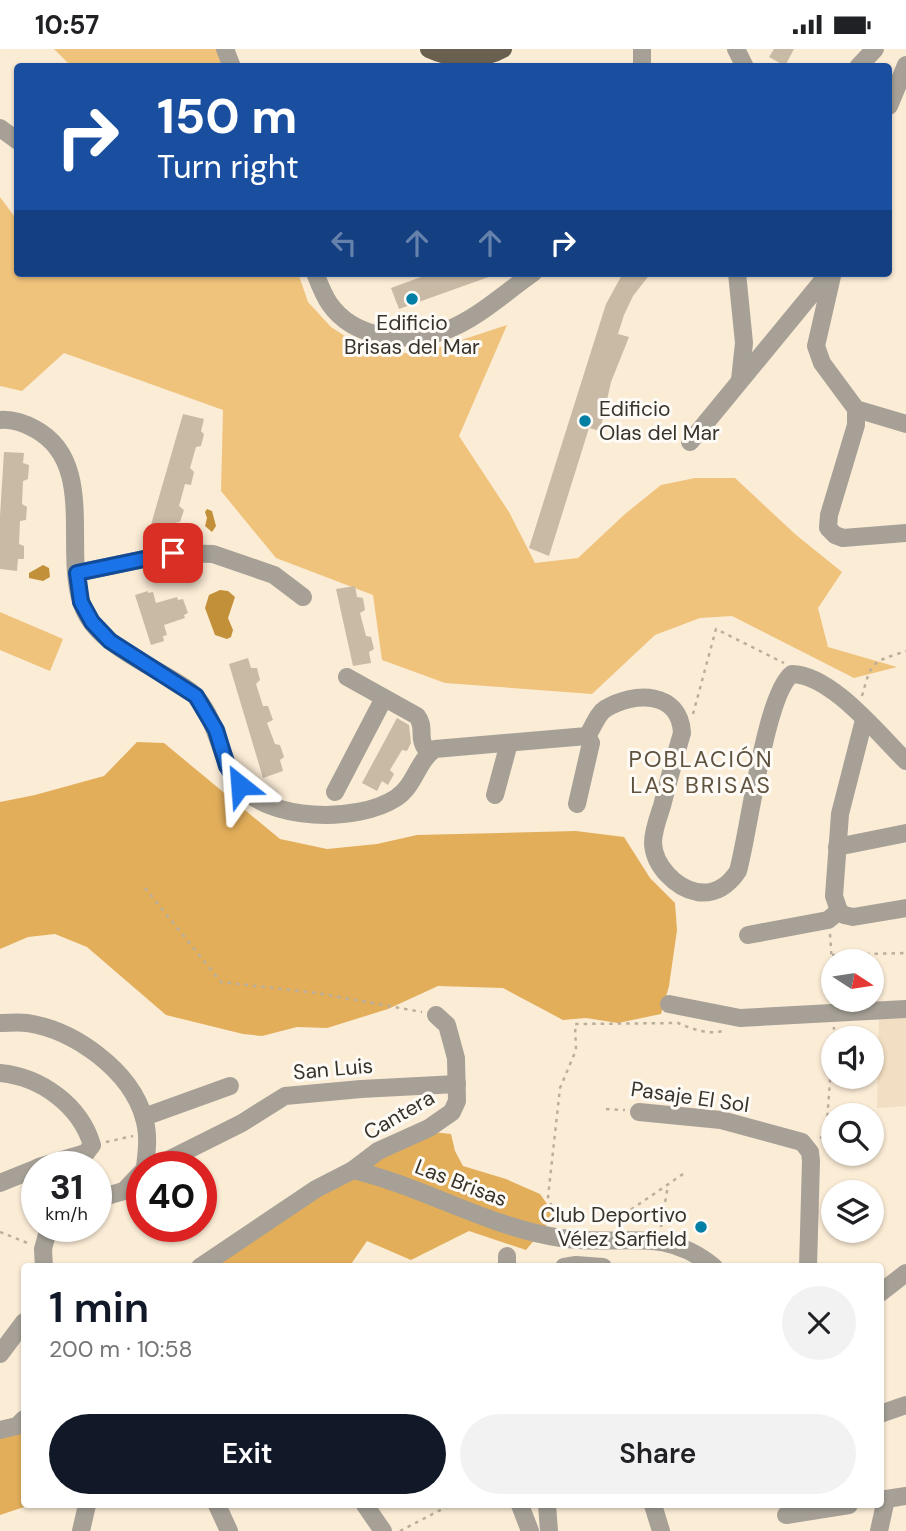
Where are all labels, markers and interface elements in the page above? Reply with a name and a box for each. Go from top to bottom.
text: 10:57 [35,8,99,42]
text: 150 m [157,84,297,148]
icon: right [42,91,133,182]
text: Turn right [157,146,299,188]
icon: left [325,224,363,262]
icon: ahead [398,224,436,262]
icon: ahead [471,224,509,262]
icon: right [544,224,582,262]
marker: Edificio Brisas del Mar [404,291,420,307]
place label: Edificio Brisas del Mar [344,309,480,361]
place label: Edificio Olas del Mar [599,395,720,447]
marker: Edificio Olas del Mar [577,413,593,429]
pin [143,523,203,583]
icon: arrive [154,534,192,572]
district label: POBLACIÓN LAS BRISAS [628,744,774,800]
position arrow [203,748,277,822]
north arrow [821,949,884,1011]
map controls [821,949,884,1243]
button: sound [821,1026,884,1089]
street label: San Luis [292,1052,374,1086]
street label: Pasaje El Sol [629,1075,751,1119]
street label: Cantera [358,1083,440,1147]
button: search [821,1103,884,1166]
speed limit sign: 40 [126,1151,217,1242]
street label: Las Brisas [411,1153,511,1213]
text: 31 [50,1164,83,1210]
button: layers [821,1180,884,1243]
place label: Club Deportivo Vélez Sarfield [540,1201,687,1253]
text: km/h [45,1202,88,1226]
marker: Club Deportivo Vélez Sarfield [693,1219,709,1235]
text: 1 min [49,1280,149,1335]
button: close [782,1286,856,1360]
text: 200 m · 10:58 [49,1334,192,1364]
button: Exit [49,1414,446,1494]
button: Share [460,1414,856,1494]

